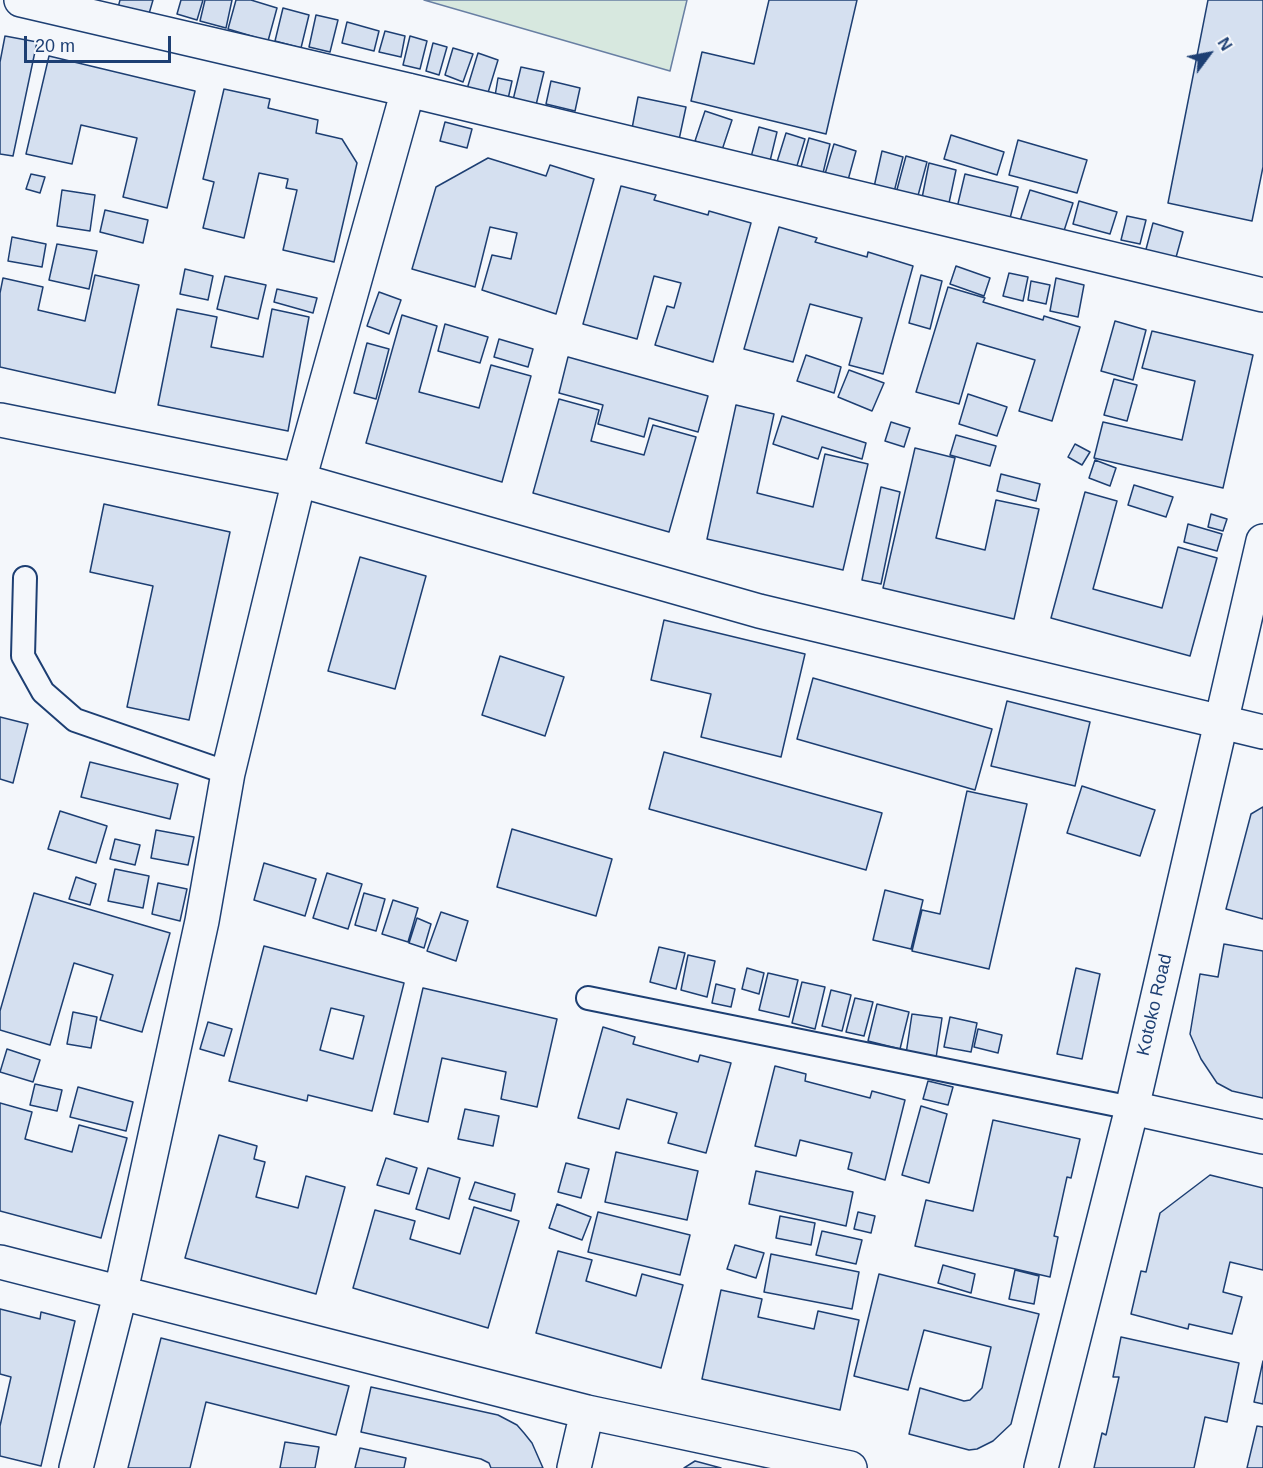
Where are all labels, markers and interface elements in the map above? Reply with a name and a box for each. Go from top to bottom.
scale bar [27,24,174,62]
north arrow [1179,24,1239,84]
text: N [1214,35,1235,54]
text: 20 m [35,36,75,56]
street label: Kotoko Road [1133,952,1177,1058]

